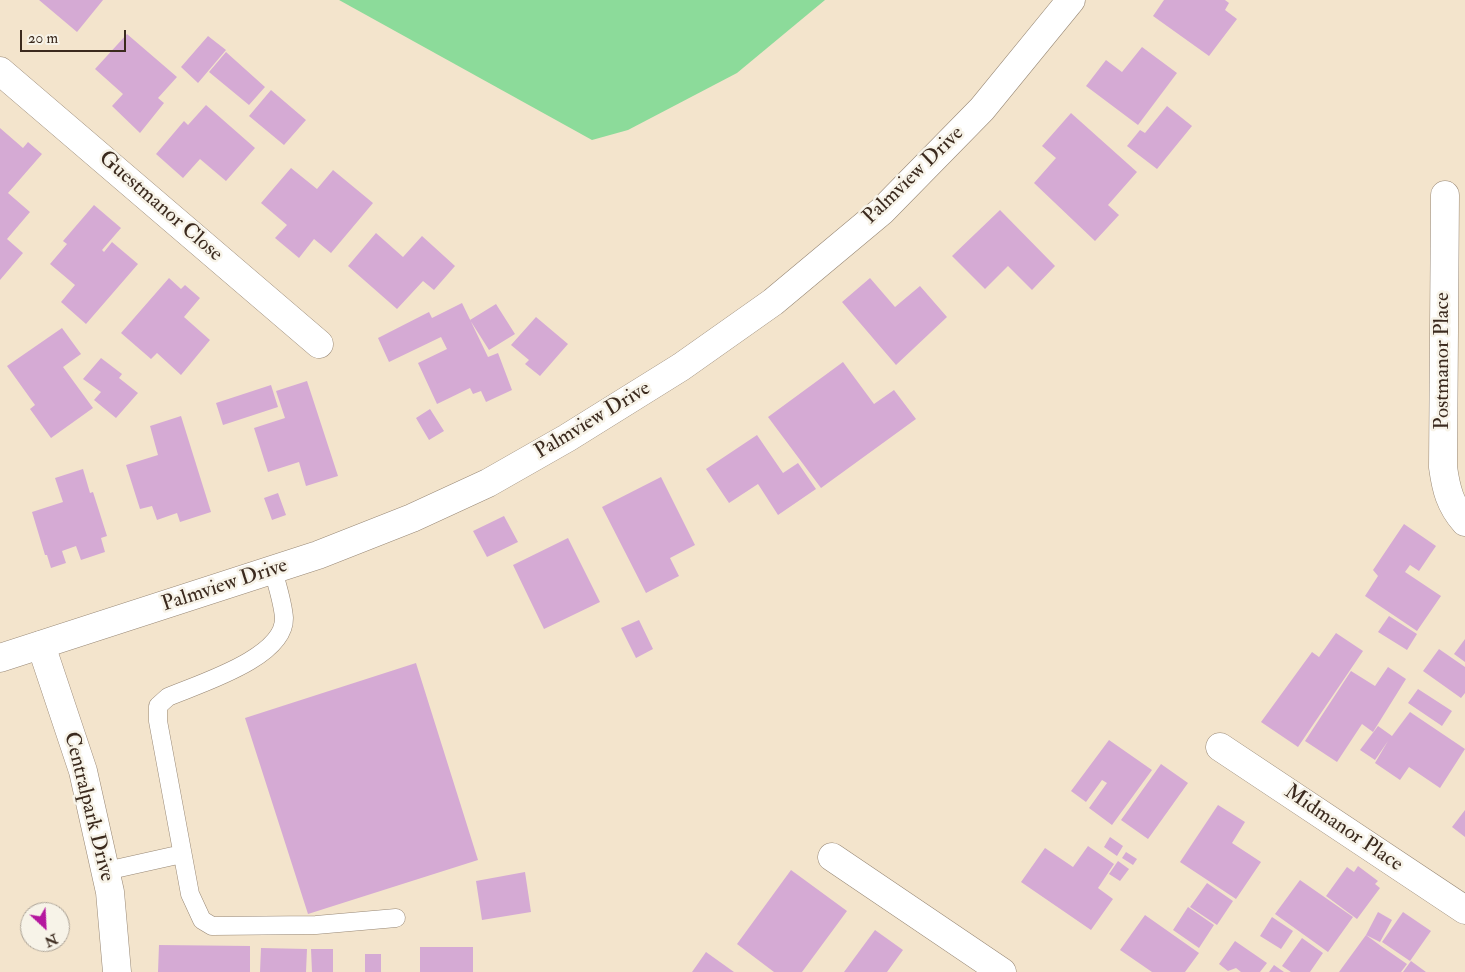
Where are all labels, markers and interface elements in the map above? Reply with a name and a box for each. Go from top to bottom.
scale bar [22,20,129,52]
text: 20 m [28,29,58,48]
street label: Palmview Drive [858,122,970,230]
street label: Guestmanor Close [93,146,227,268]
street label: Postmanor Place [1430,292,1456,430]
street label: Palmview Drive [531,377,655,465]
street label: Palmview Drive [159,554,291,618]
street label: Centralpark Drive [57,730,119,884]
street label: Midmanor Place [1279,780,1407,878]
north arrow [20,902,70,952]
text: N [42,930,60,950]

